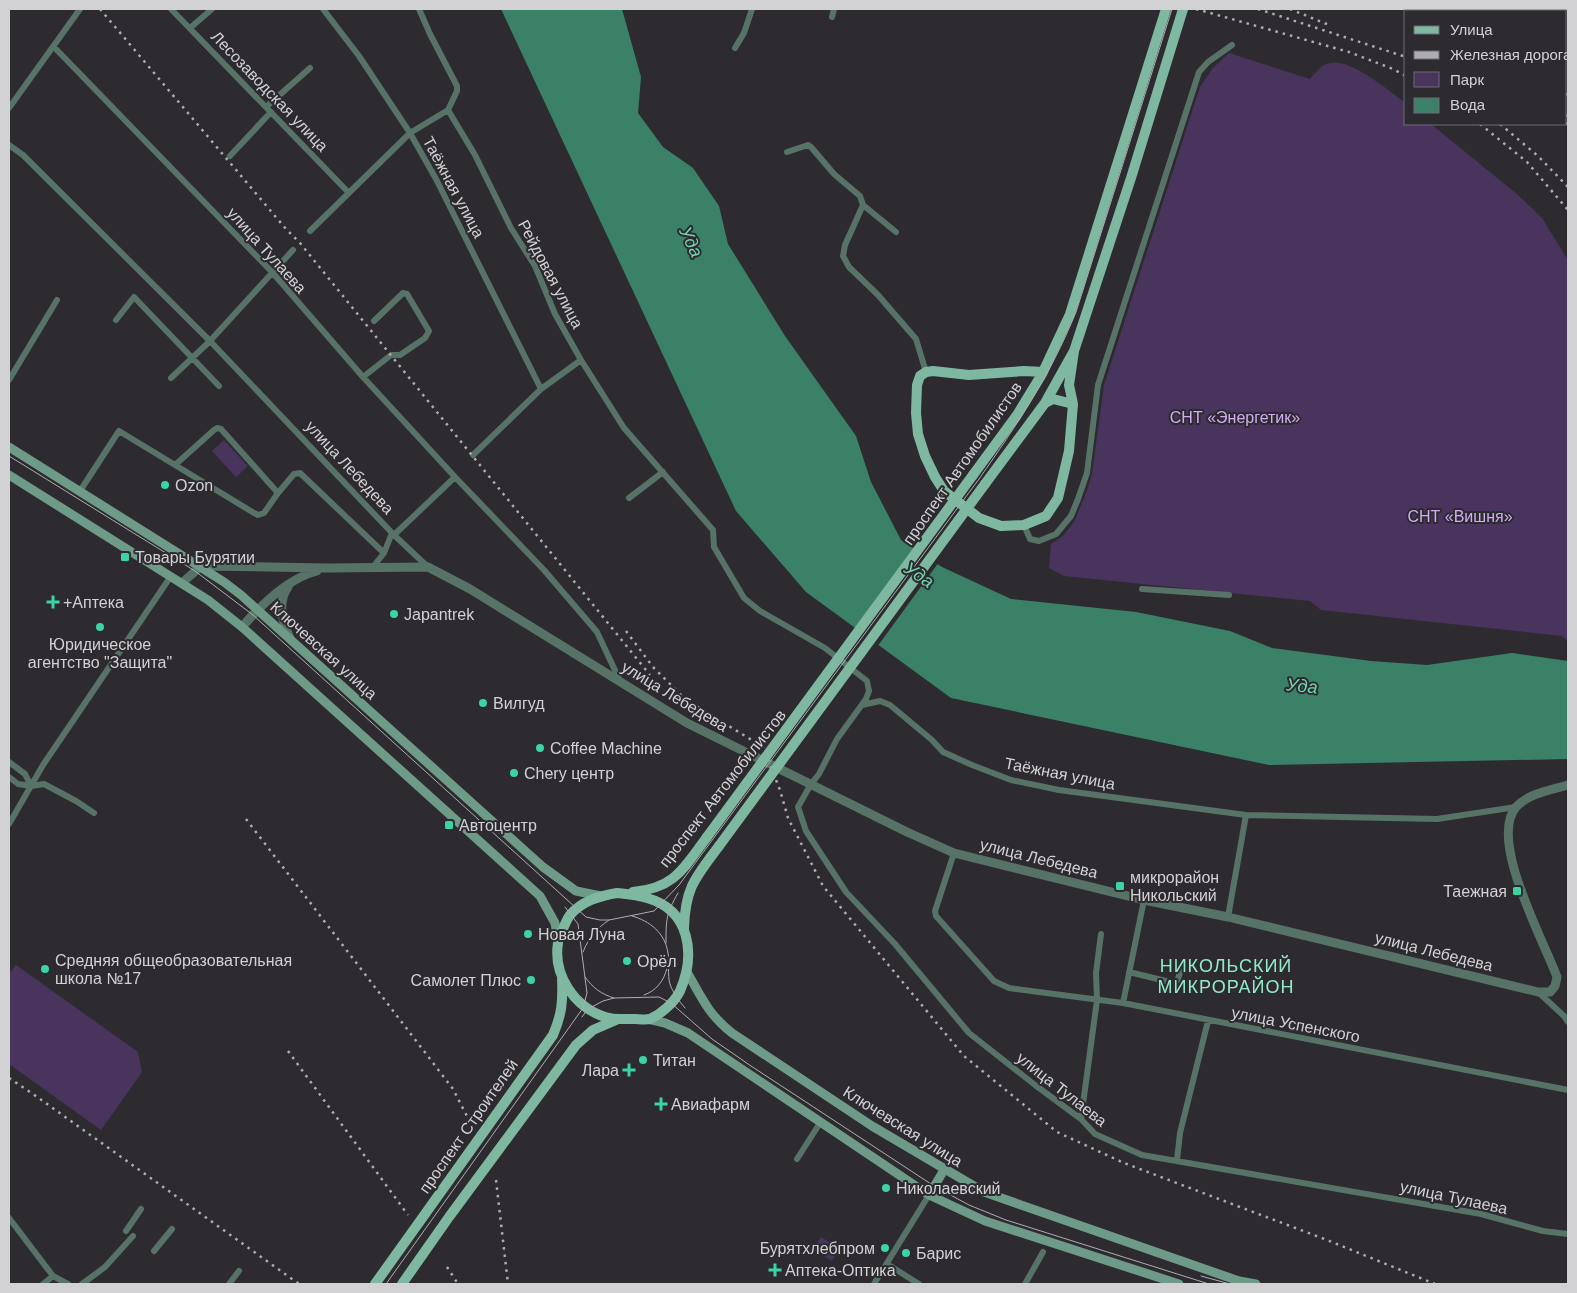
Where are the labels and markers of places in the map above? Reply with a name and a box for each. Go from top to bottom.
place label: Ozon [175,477,213,494]
marker: Ozon [159,479,171,491]
place label: Товары Бурятии [135,549,255,566]
marker: Товары Бурятии [119,551,131,563]
place label: +Аптека [63,594,124,611]
marker: +Аптека [47,596,59,608]
place label: Japantrek [404,606,475,623]
marker: Japantrek [388,608,400,620]
marker: Юридическое агентство "Защита" [94,621,106,633]
place label: Юридическое агентство "Защита" [28,636,172,671]
place label: Вилгуд [493,695,545,712]
marker: Вилгуд [477,697,489,709]
place label: Coffee Machine [550,740,662,757]
marker: Coffee Machine [534,742,546,754]
place label: Chery центр [524,765,614,782]
marker: Chery центр [508,767,520,779]
place label: Автоцентр [459,817,537,834]
marker: Автоцентр [443,819,455,831]
place label: микрорайон Никольский [1130,869,1219,904]
marker: микрорайон Никольский [1114,880,1126,892]
place label: Таежная [1443,883,1507,900]
marker: Таежная [1511,885,1523,897]
place label: Новая Луна [538,926,625,943]
marker: Новая Луна [522,928,534,940]
place label: Средняя общеобразовательная школа №17 [55,952,292,987]
place label: Орёл [637,953,677,970]
marker: Орёл [621,955,633,967]
marker: Средняя общеобразовательная школа №17 [39,963,51,975]
place label: Самолет Плюс [411,972,521,989]
marker: Самолет Плюс [525,974,537,986]
place label: Титан [653,1052,696,1069]
marker: Титан [637,1054,649,1066]
place label: Лара [582,1062,619,1079]
marker: Лара [623,1064,635,1076]
place label: Авиафарм [671,1096,750,1113]
marker: Авиафарм [655,1098,667,1110]
place label: Николаевский [896,1180,1001,1197]
marker: Николаевский [880,1182,892,1194]
place label: Бурятхлебпром [760,1240,875,1257]
marker: Бурятхлебпром [879,1242,891,1254]
place label: Барис [916,1245,961,1262]
marker: Барис [900,1247,912,1259]
place label: Аптека-Оптика [785,1262,896,1279]
marker: Аптека-Оптика [769,1264,781,1276]

